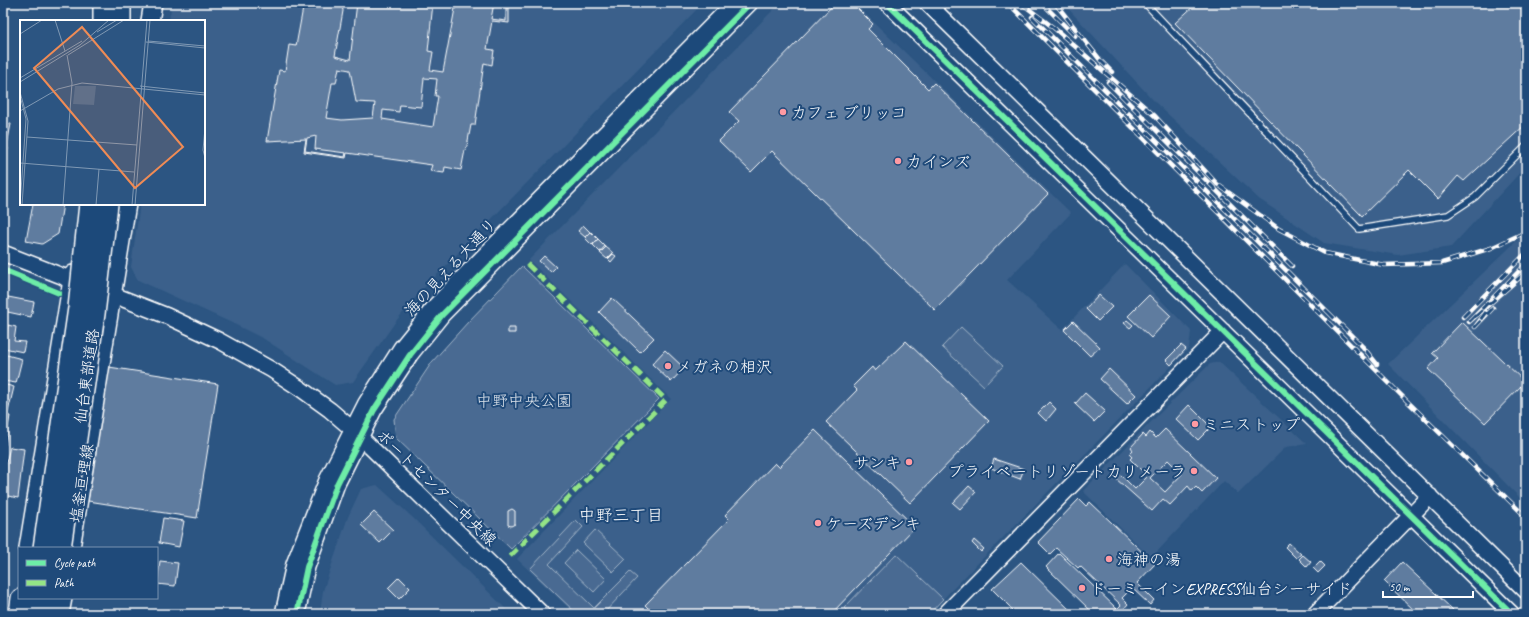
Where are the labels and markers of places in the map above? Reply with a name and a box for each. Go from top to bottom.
place label: カフェ ブリッコ [791,103,907,123]
marker: カフェ ブリッコ [778,107,788,117]
place label: カインズ [906,152,970,172]
marker: カインズ [893,156,903,166]
place label: メガネの相沢 [676,357,772,377]
marker: メガネの相沢 [663,361,673,371]
place label: ミニストップ [1203,415,1301,435]
marker: ミニストップ [1190,419,1200,429]
place label: サンキ [853,453,901,473]
marker: サンキ [904,457,914,467]
place label: プライベートリゾートカリメーラ [948,462,1186,482]
marker: プライベートリゾートカリメーラ [1189,466,1199,476]
place label: ケーズデンキ [826,514,921,534]
marker: ケーズデンキ [813,518,823,528]
place label: 海神の湯 [1117,550,1181,570]
marker: 海神の湯 [1104,554,1114,564]
place label: ドーミーインEXPRESS仙台シーサイド [1090,579,1352,599]
marker: ドーミーインEXPRESS仙台シーサイド [1077,583,1087,593]

